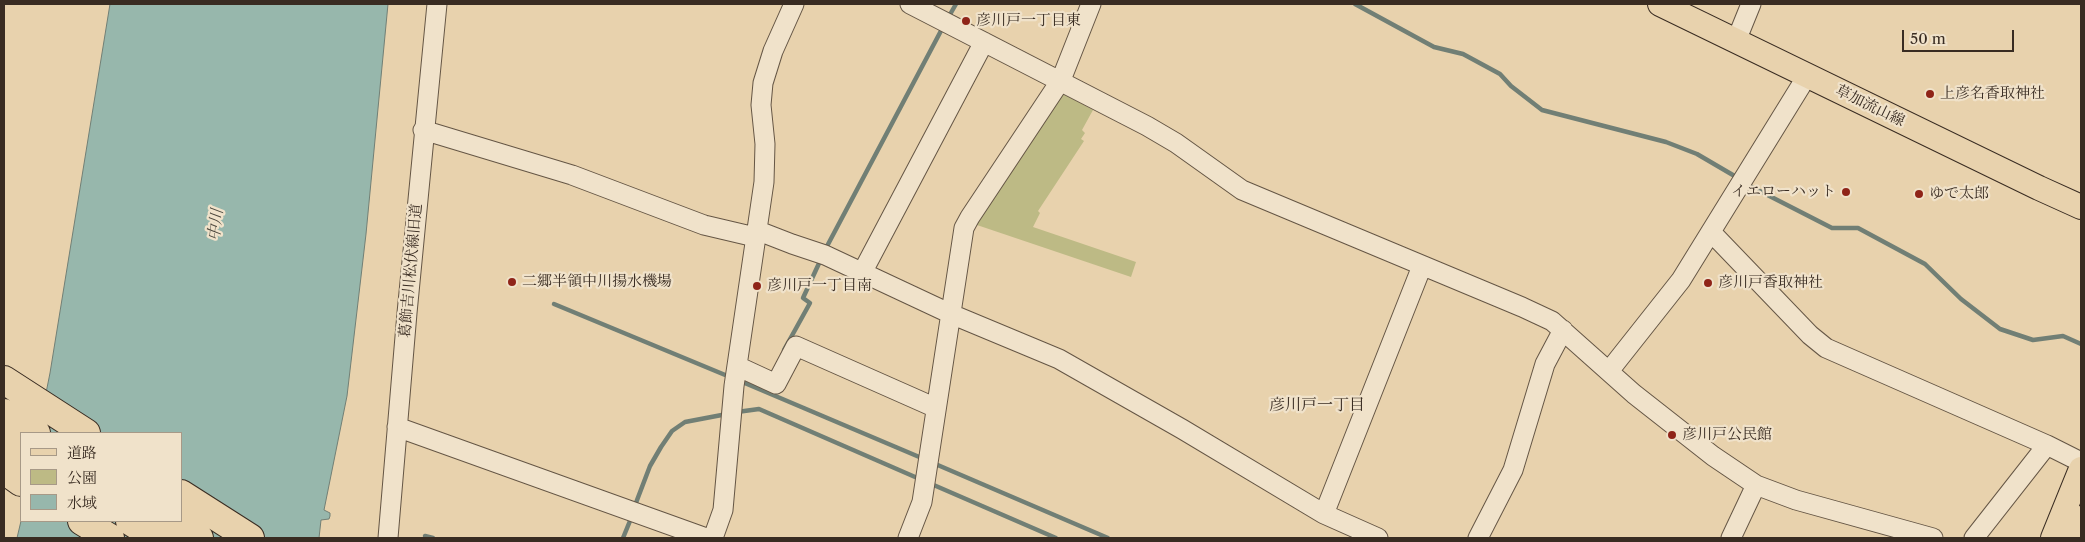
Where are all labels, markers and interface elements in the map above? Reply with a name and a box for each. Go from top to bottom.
place label: 彦川戸一丁目東 [976,12,1081,30]
marker: 彦川戸一丁目東 [960,15,972,27]
scale bar [1905,20,2018,52]
text: 50 m [1910,29,1946,48]
street label: 草加流山線 [1832,81,1908,131]
place label: 上彦名香取神社 [1940,85,2045,103]
marker: 上彦名香取神社 [1924,88,1936,100]
place label: イエローハット [1731,183,1836,201]
place label: ゆで太郎 [1929,185,1989,203]
marker: イエローハット [1840,186,1852,198]
marker: ゆで太郎 [1913,188,1925,200]
street label: 葛飾吉川松伏線旧道 [396,203,426,339]
water label: 中川 [205,208,227,242]
place label: 二郷半領中川揚水機場 [522,273,672,291]
place label: 彦川戸香取神社 [1718,274,1823,292]
marker: 二郷半領中川揚水機場 [506,276,518,288]
place label: 彦川戸一丁目南 [767,277,872,295]
marker: 彦川戸香取神社 [1702,277,1714,289]
marker: 彦川戸一丁目南 [751,280,763,292]
district label: 彦川戸一丁目 [1269,395,1365,415]
place label: 彦川戸公民館 [1682,426,1772,444]
marker: 彦川戸公民館 [1666,429,1678,441]
legend [20,432,182,522]
text: 道路 [67,443,97,462]
text: 公園 [67,468,97,487]
text: 水域 [67,493,97,512]

